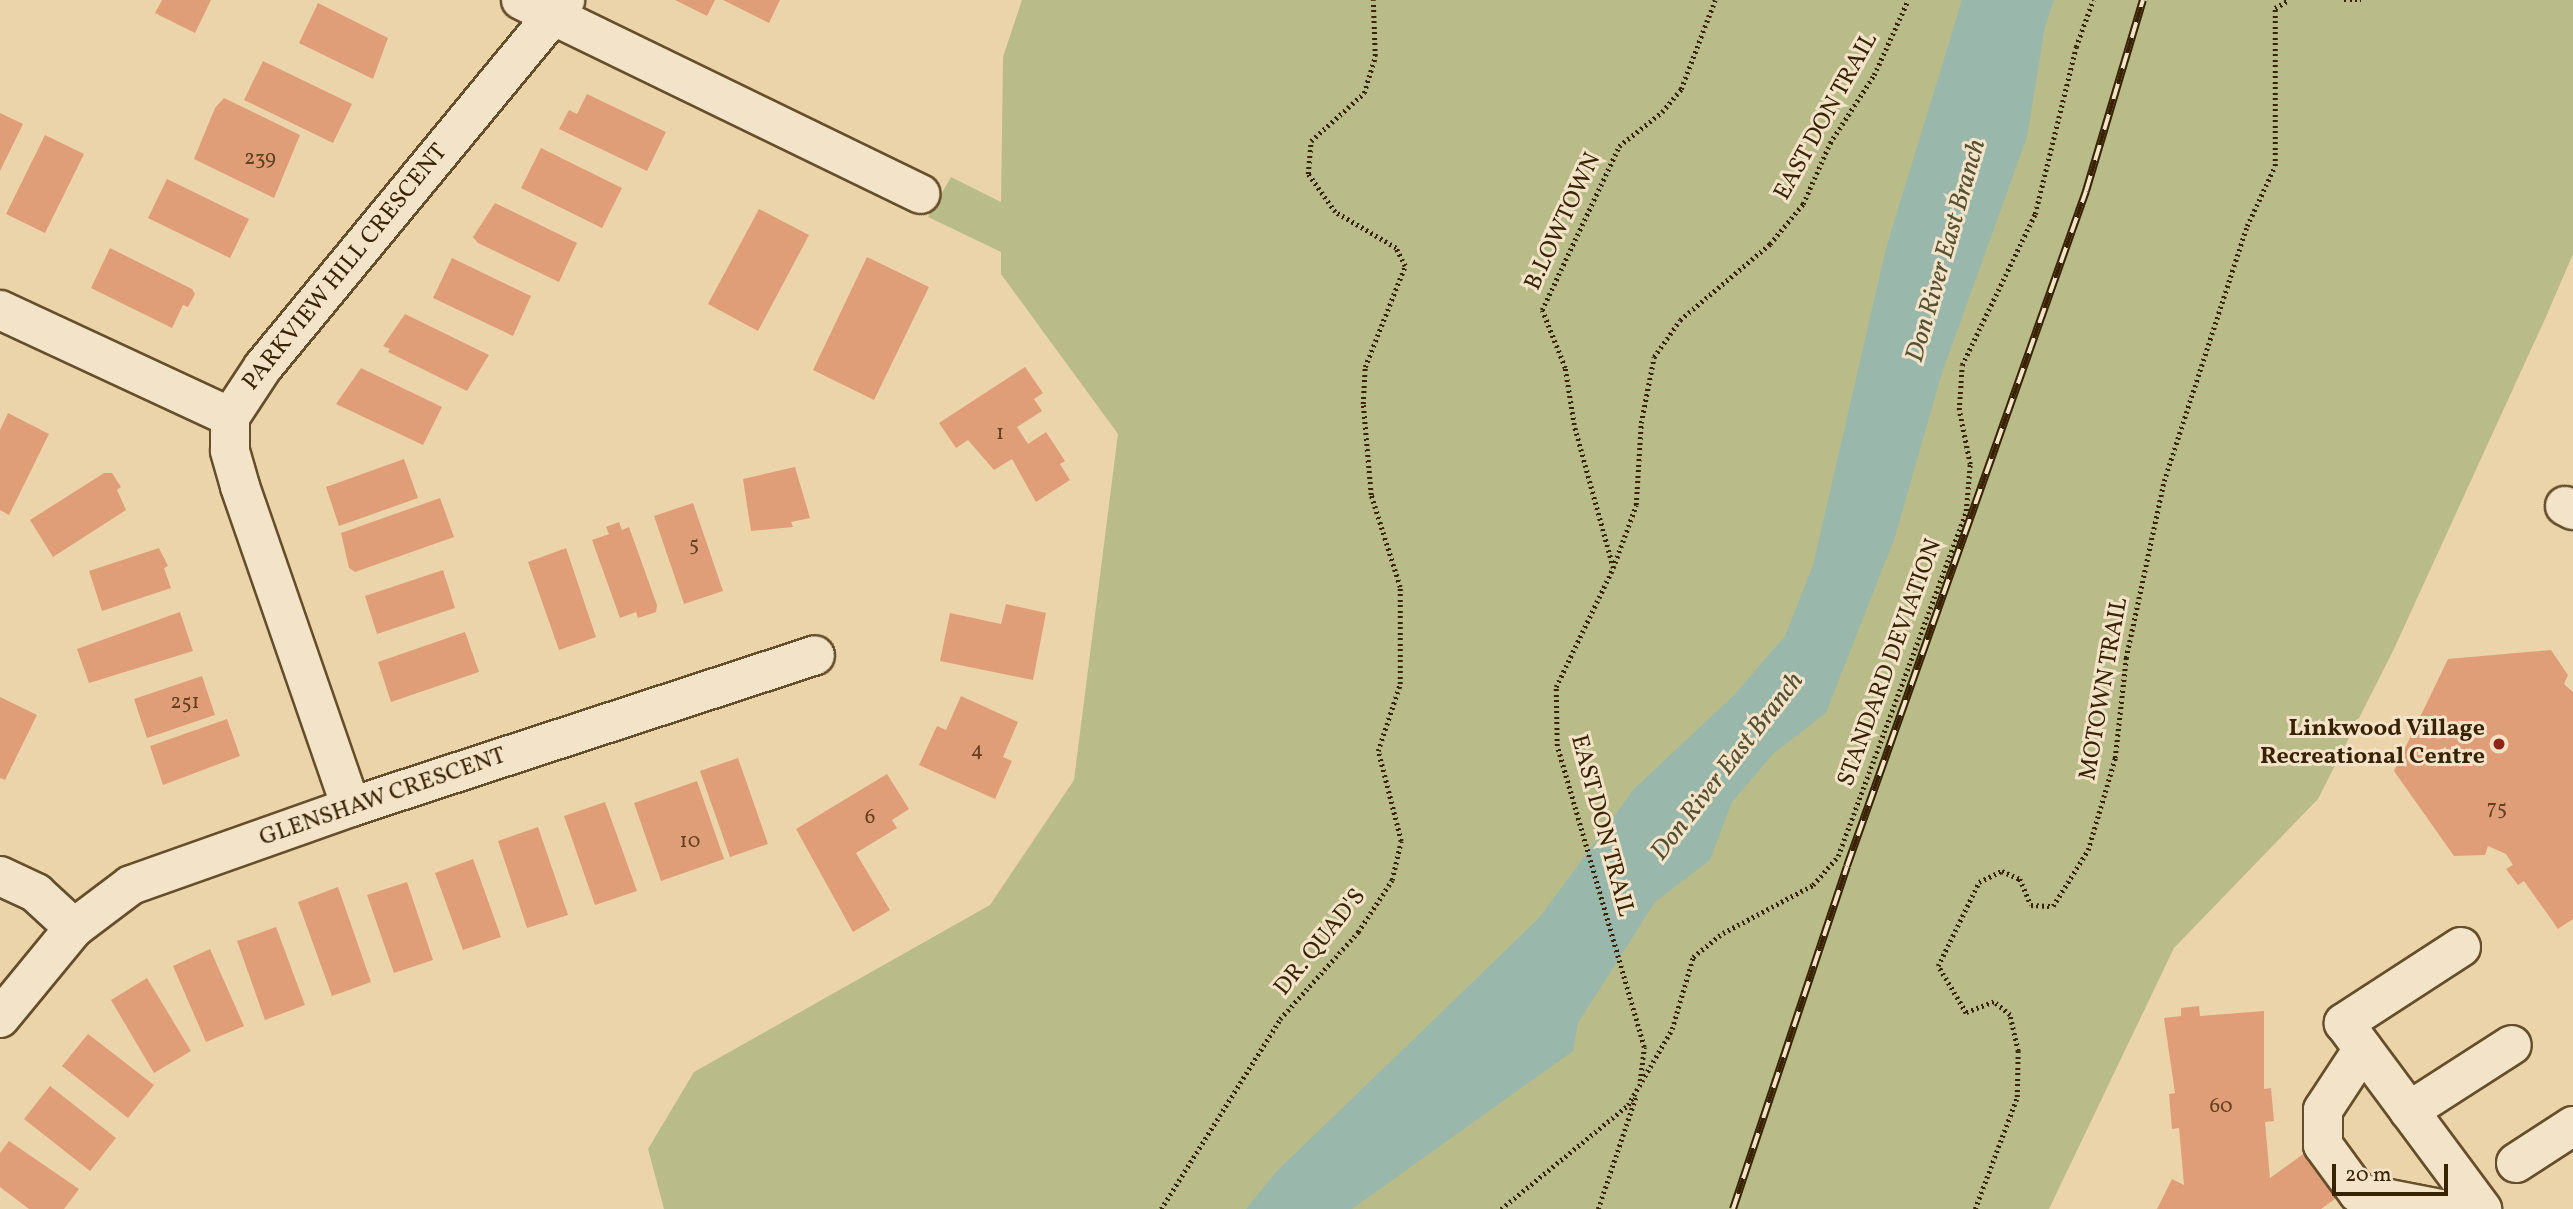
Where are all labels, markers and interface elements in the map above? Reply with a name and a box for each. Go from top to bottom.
street label: EAST DON TRAIL [1769,28,1885,206]
water label: Don River East Branch [1900,136,1994,366]
street label: PARKVIEW HILL CRESCENT [237,139,455,397]
house number: 239 [244,146,276,172]
street label: B.LOWTOWN [1520,149,1608,295]
house number: 1 [996,421,1004,447]
house number: 5 [689,532,699,558]
street label: STANDARD DEVIATION [1833,535,1949,791]
street label: MOTOWN TRAIL [2075,595,2135,783]
water label: Don River East Branch [1645,667,1811,867]
house number: 251 [170,690,200,716]
place label: Linkwood Village Recreational Centre [2260,716,2485,772]
street label: EAST DON TRAIL [1563,731,1639,921]
marker: Linkwood Village Recreational Centre [2491,736,2507,752]
house number: 4 [971,738,983,764]
street label: GLENSHAW CRESCENT [256,742,510,854]
house number: 75 [2487,796,2507,822]
house number: 6 [865,805,875,831]
house number: 10 [680,829,700,855]
street label: DR. QUAD'S [1269,884,1373,1002]
house number: 60 [2209,1094,2233,1120]
scale bar [2335,1150,2450,1194]
text: 20 m [2345,1161,2391,1190]

